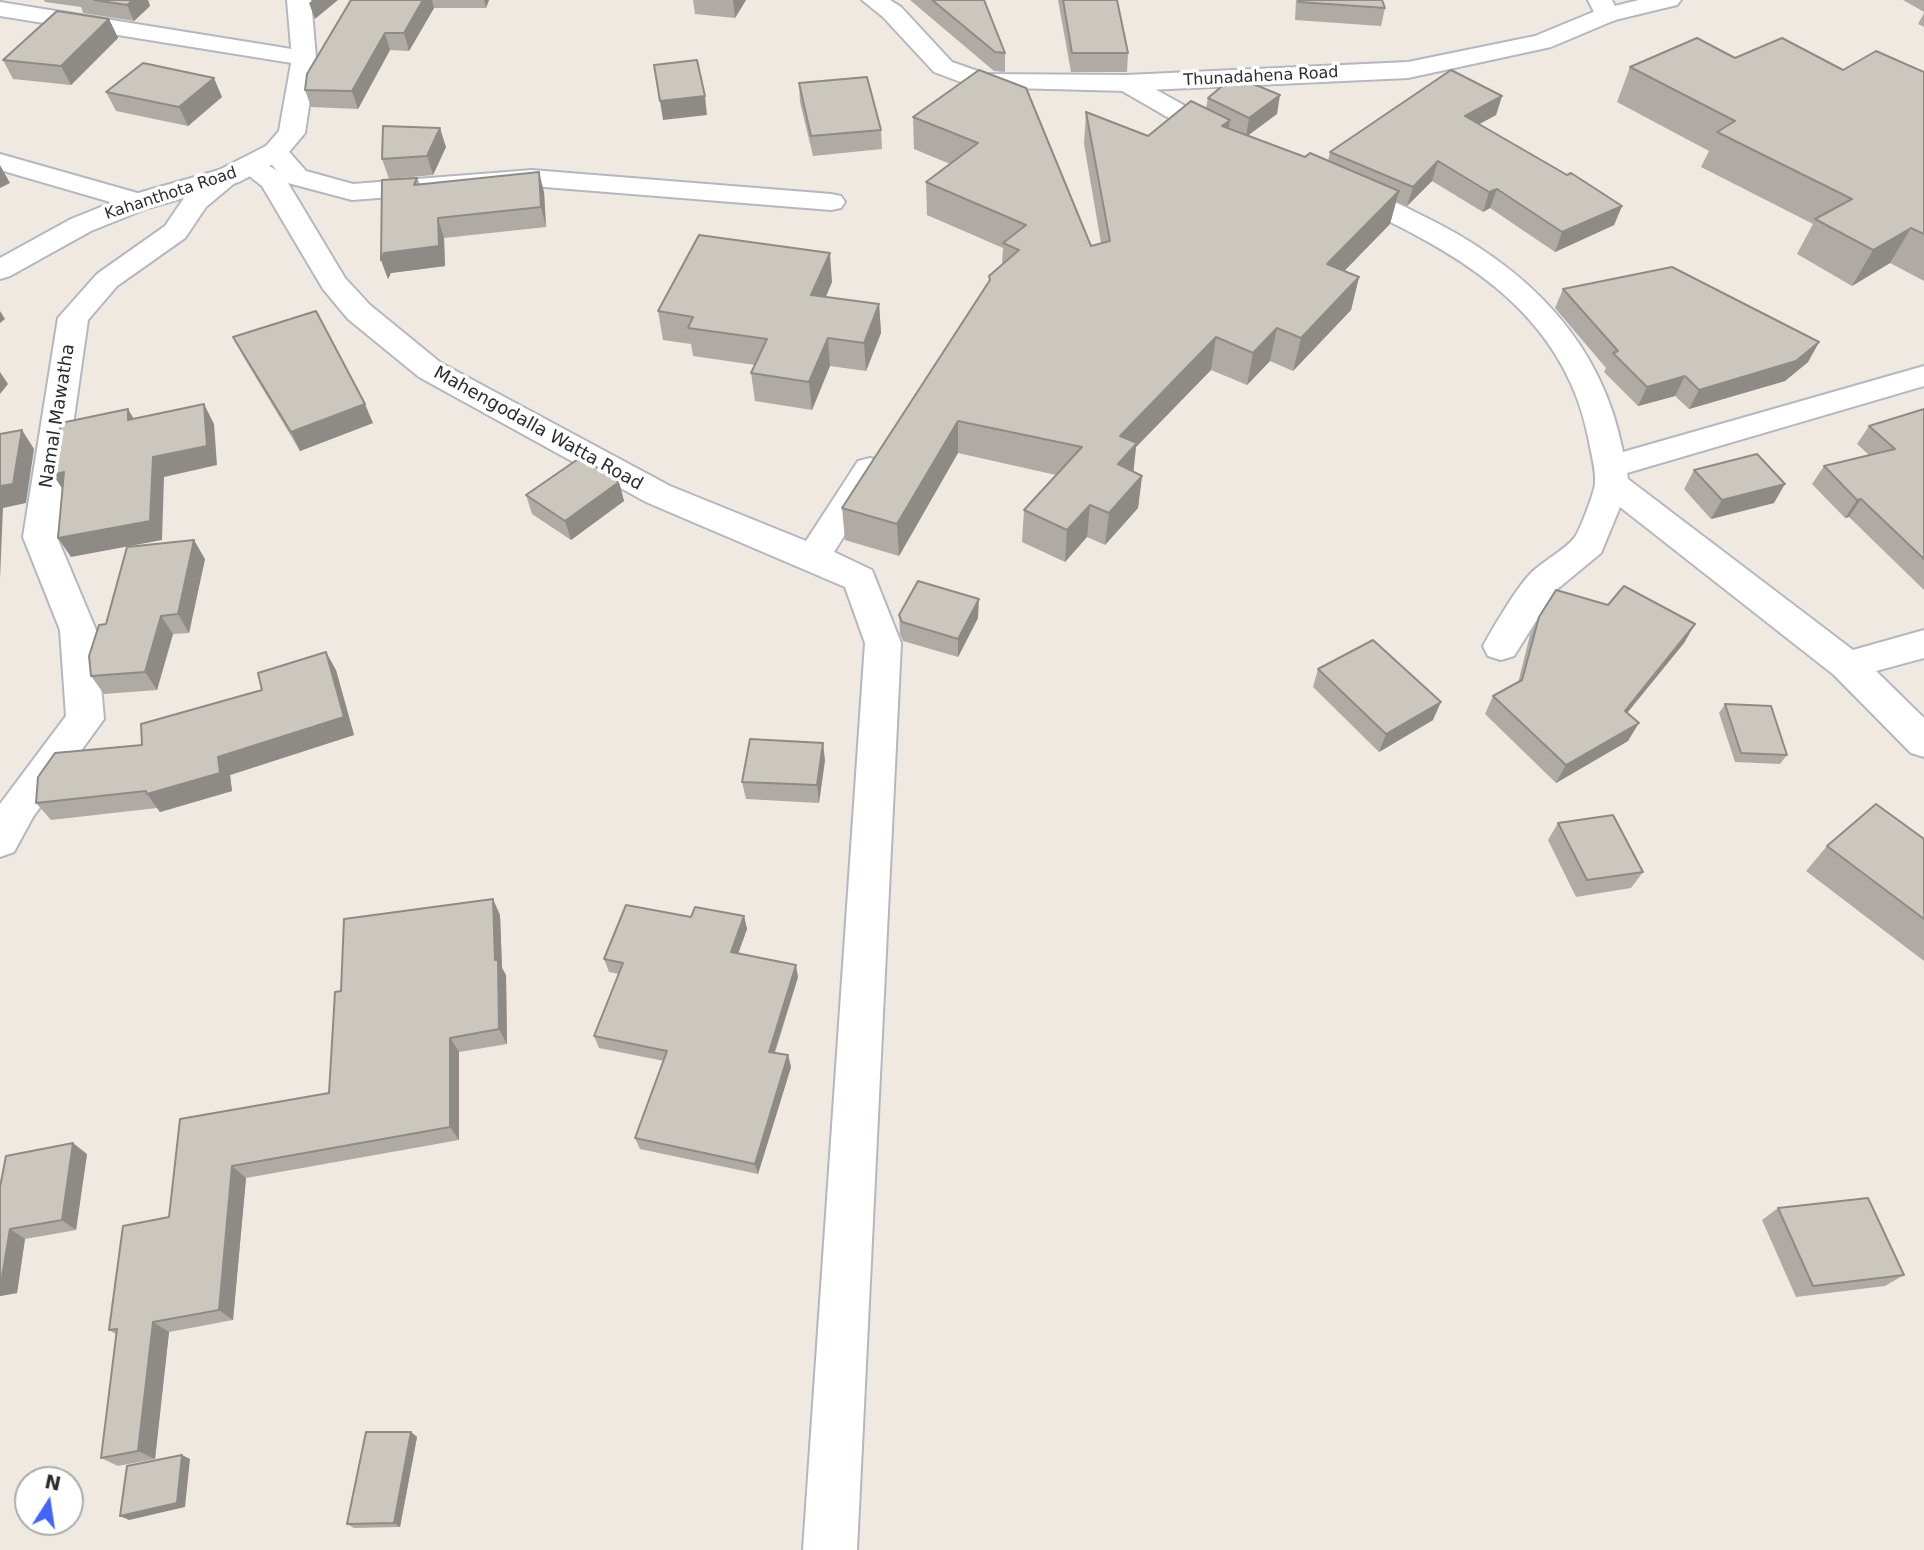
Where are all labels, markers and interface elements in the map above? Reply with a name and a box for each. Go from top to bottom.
street label: Thunadahena Road [1183,63,1339,91]
street label: Kahanthota Road [103,164,239,224]
street label: Namal Mawatha [36,342,80,490]
street label: Mahengodalla Watta Road [430,362,646,496]
north arrow [14,1466,84,1536]
text: N [43,1470,63,1495]

